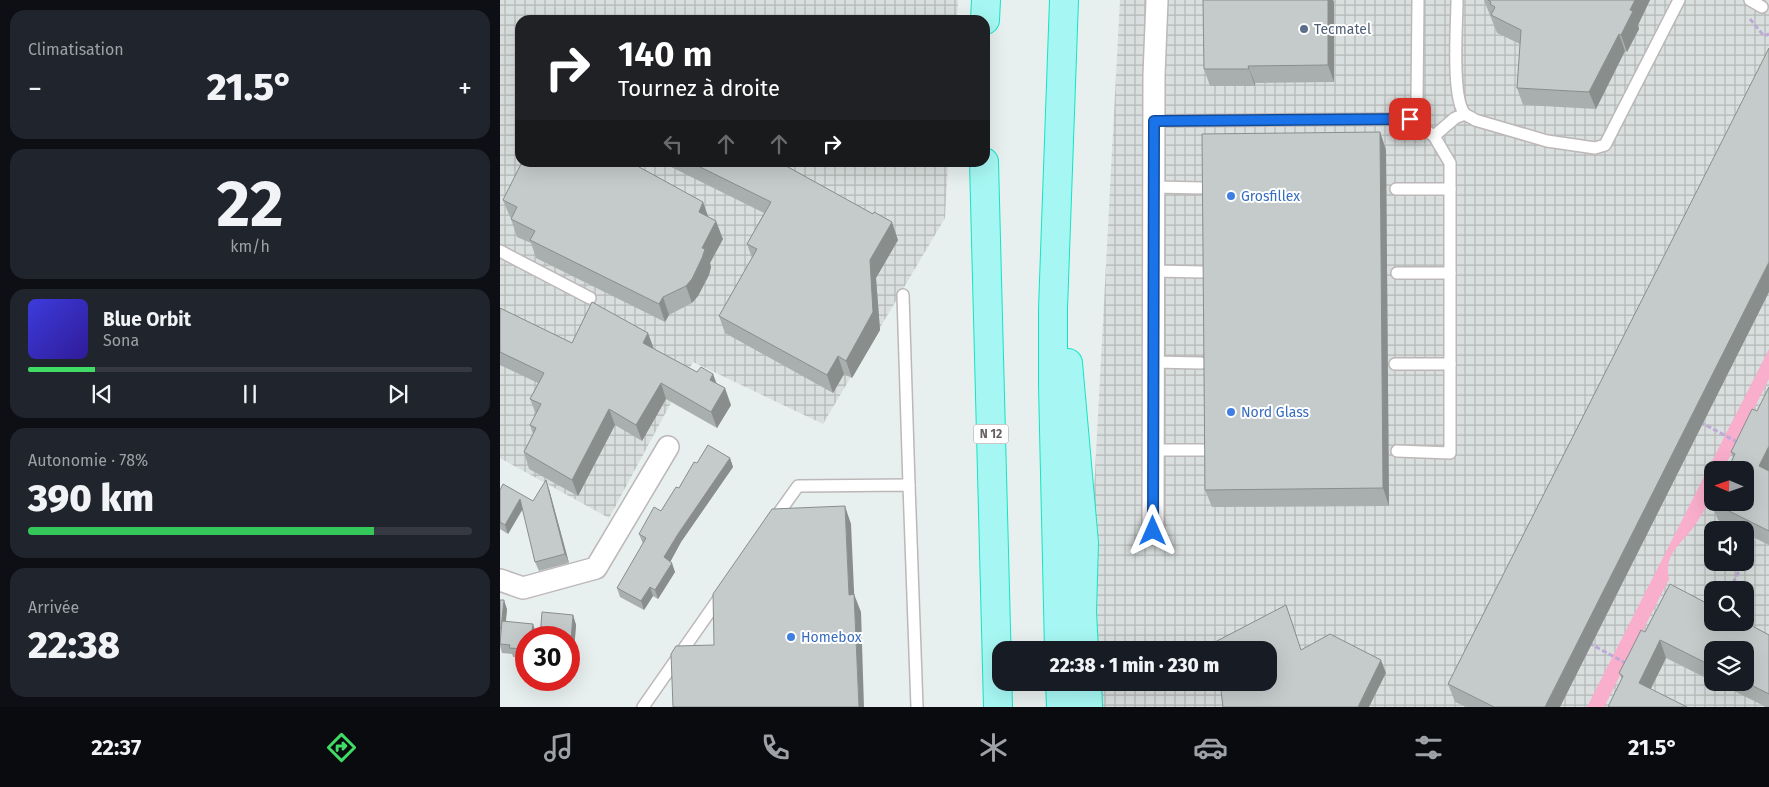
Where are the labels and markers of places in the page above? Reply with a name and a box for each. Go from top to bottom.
place label: Tecmatel [1314,21,1371,38]
marker: Tecmatel [1298,23,1310,35]
pin [1389,98,1431,140]
place label: Grosfillex [1241,188,1300,205]
marker: Grosfillex [1225,190,1237,202]
place label: Nord Glass [1241,404,1310,421]
marker: Nord Glass [1225,406,1237,418]
place label: Homebox [801,629,862,646]
marker: Homebox [785,631,797,643]

